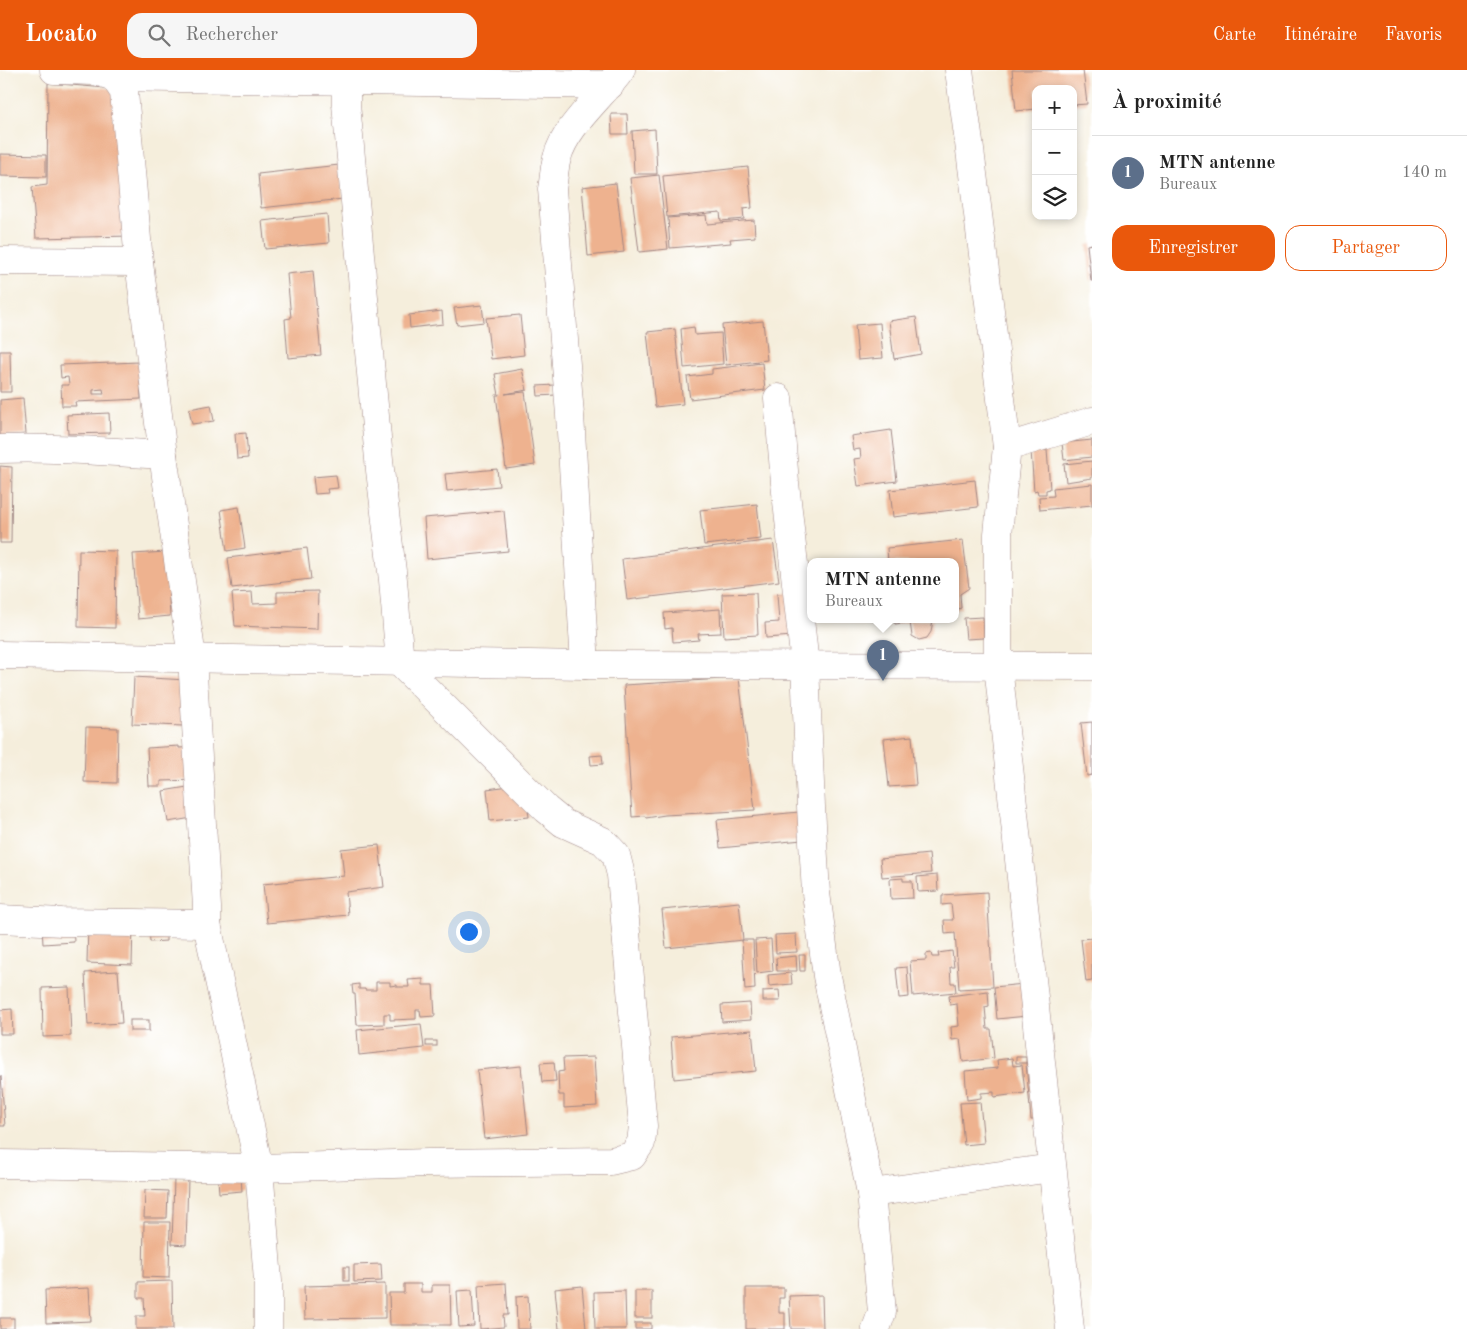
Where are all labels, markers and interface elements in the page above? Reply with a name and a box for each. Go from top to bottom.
search box [127,13,477,58]
icon: search [145,21,173,49]
text: Locato [25,23,97,47]
text: Rechercher [185,26,278,45]
text: Carte [1213,26,1256,44]
text: Itinéraire [1284,26,1357,44]
text: Favoris [1385,26,1442,44]
map controls [1032,85,1077,220]
button: + [1032,85,1077,130]
text: À proximité [1112,92,1222,113]
button: − [1032,130,1077,175]
text: MTN antenne [1159,154,1276,173]
text: 1 [1123,165,1133,181]
text: 140 m [1402,165,1447,181]
button: layers [1032,175,1077,220]
text: Bureaux [1159,177,1217,193]
button: Enregistrer [1112,225,1275,271]
button: Partager [1285,225,1447,271]
popup [807,558,959,623]
text: MTN antenne [825,571,941,590]
text: Bureaux [825,594,883,610]
pin: 1 [867,640,899,681]
your location [456,919,482,945]

